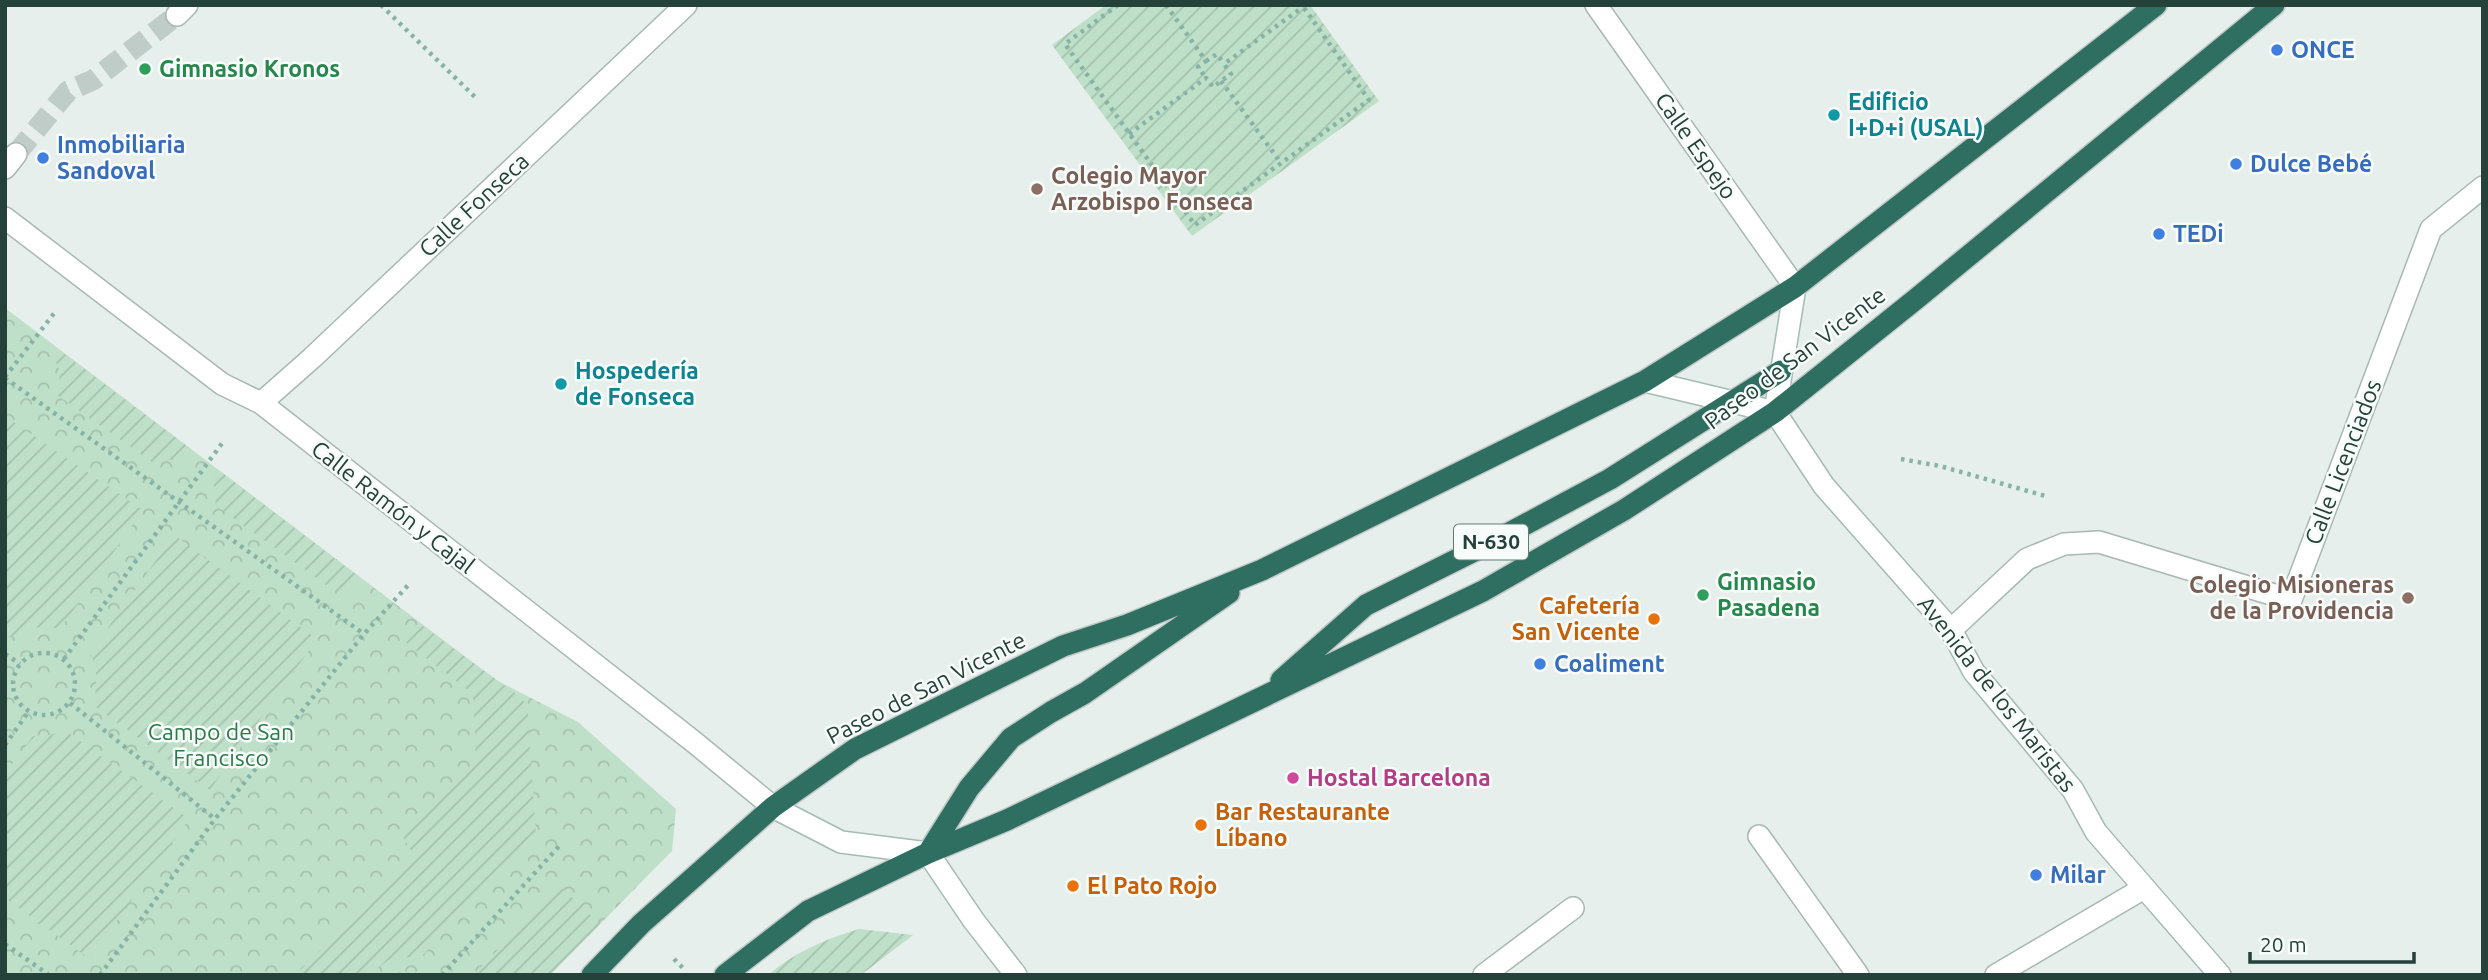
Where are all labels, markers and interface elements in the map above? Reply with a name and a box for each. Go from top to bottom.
place label: ONCE [2291,37,2355,62]
marker: ONCE [2269,42,2285,58]
place label: Gimnasio Kronos [159,56,340,81]
marker: Gimnasio Kronos [137,61,153,77]
street label: Calle Espejo [1651,88,1742,204]
place label: Edificio I+D+i (USAL) [1848,89,1983,141]
marker: Edificio I+D+i (USAL) [1826,107,1842,123]
place label: Inmobiliaria Sandoval [57,132,185,183]
street label: Calle Fonseca [414,148,533,261]
marker: Inmobiliaria Sandoval [35,150,51,166]
place label: Dulce Bebé [2250,151,2372,176]
marker: Dulce Bebé [2228,156,2244,172]
place label: Colegio Mayor Arzobispo Fonseca [1051,163,1253,214]
marker: Colegio Mayor Arzobispo Fonseca [1029,181,1045,197]
place label: TEDi [2173,221,2224,246]
marker: TEDi [2151,226,2167,242]
street label: Paseo de San Vicente [1700,282,1890,434]
place label: Hospedería de Fonseca [575,358,699,409]
marker: Hospedería de Fonseca [553,376,569,392]
street label: Calle Licenciados [2300,376,2386,548]
street label: Calle Ramón y Cajal [307,435,480,578]
road number: N-630 [1454,524,1528,560]
place label: Gimnasio Pasadena [1717,569,1820,620]
place label: Colegio Misioneras de la Providencia [2189,572,2394,623]
marker: Gimnasio Pasadena [1695,587,1711,603]
marker: Colegio Misioneras de la Providencia [2400,590,2416,606]
street label: Avenida de los Maristas [1913,591,2081,796]
place label: Cafetería San Vicente [1512,593,1640,644]
marker: Cafetería San Vicente [1646,611,1662,627]
street label: Paseo de San Vicente [822,627,1029,749]
place label: Coaliment [1554,651,1665,676]
marker: Coaliment [1532,656,1548,672]
park label: Campo de San Francisco [148,719,294,770]
place label: Hostal Barcelona [1307,765,1491,790]
marker: Hostal Barcelona [1285,770,1301,786]
place label: Bar Restaurante Líbano [1215,799,1390,850]
marker: Bar Restaurante Líbano [1193,817,1209,833]
place label: Milar [2050,862,2107,887]
marker: Milar [2028,867,2044,883]
place label: El Pato Rojo [1087,873,1217,898]
marker: El Pato Rojo [1065,878,1081,894]
scale bar [2250,920,2414,964]
text: 20 m [2260,932,2307,956]

